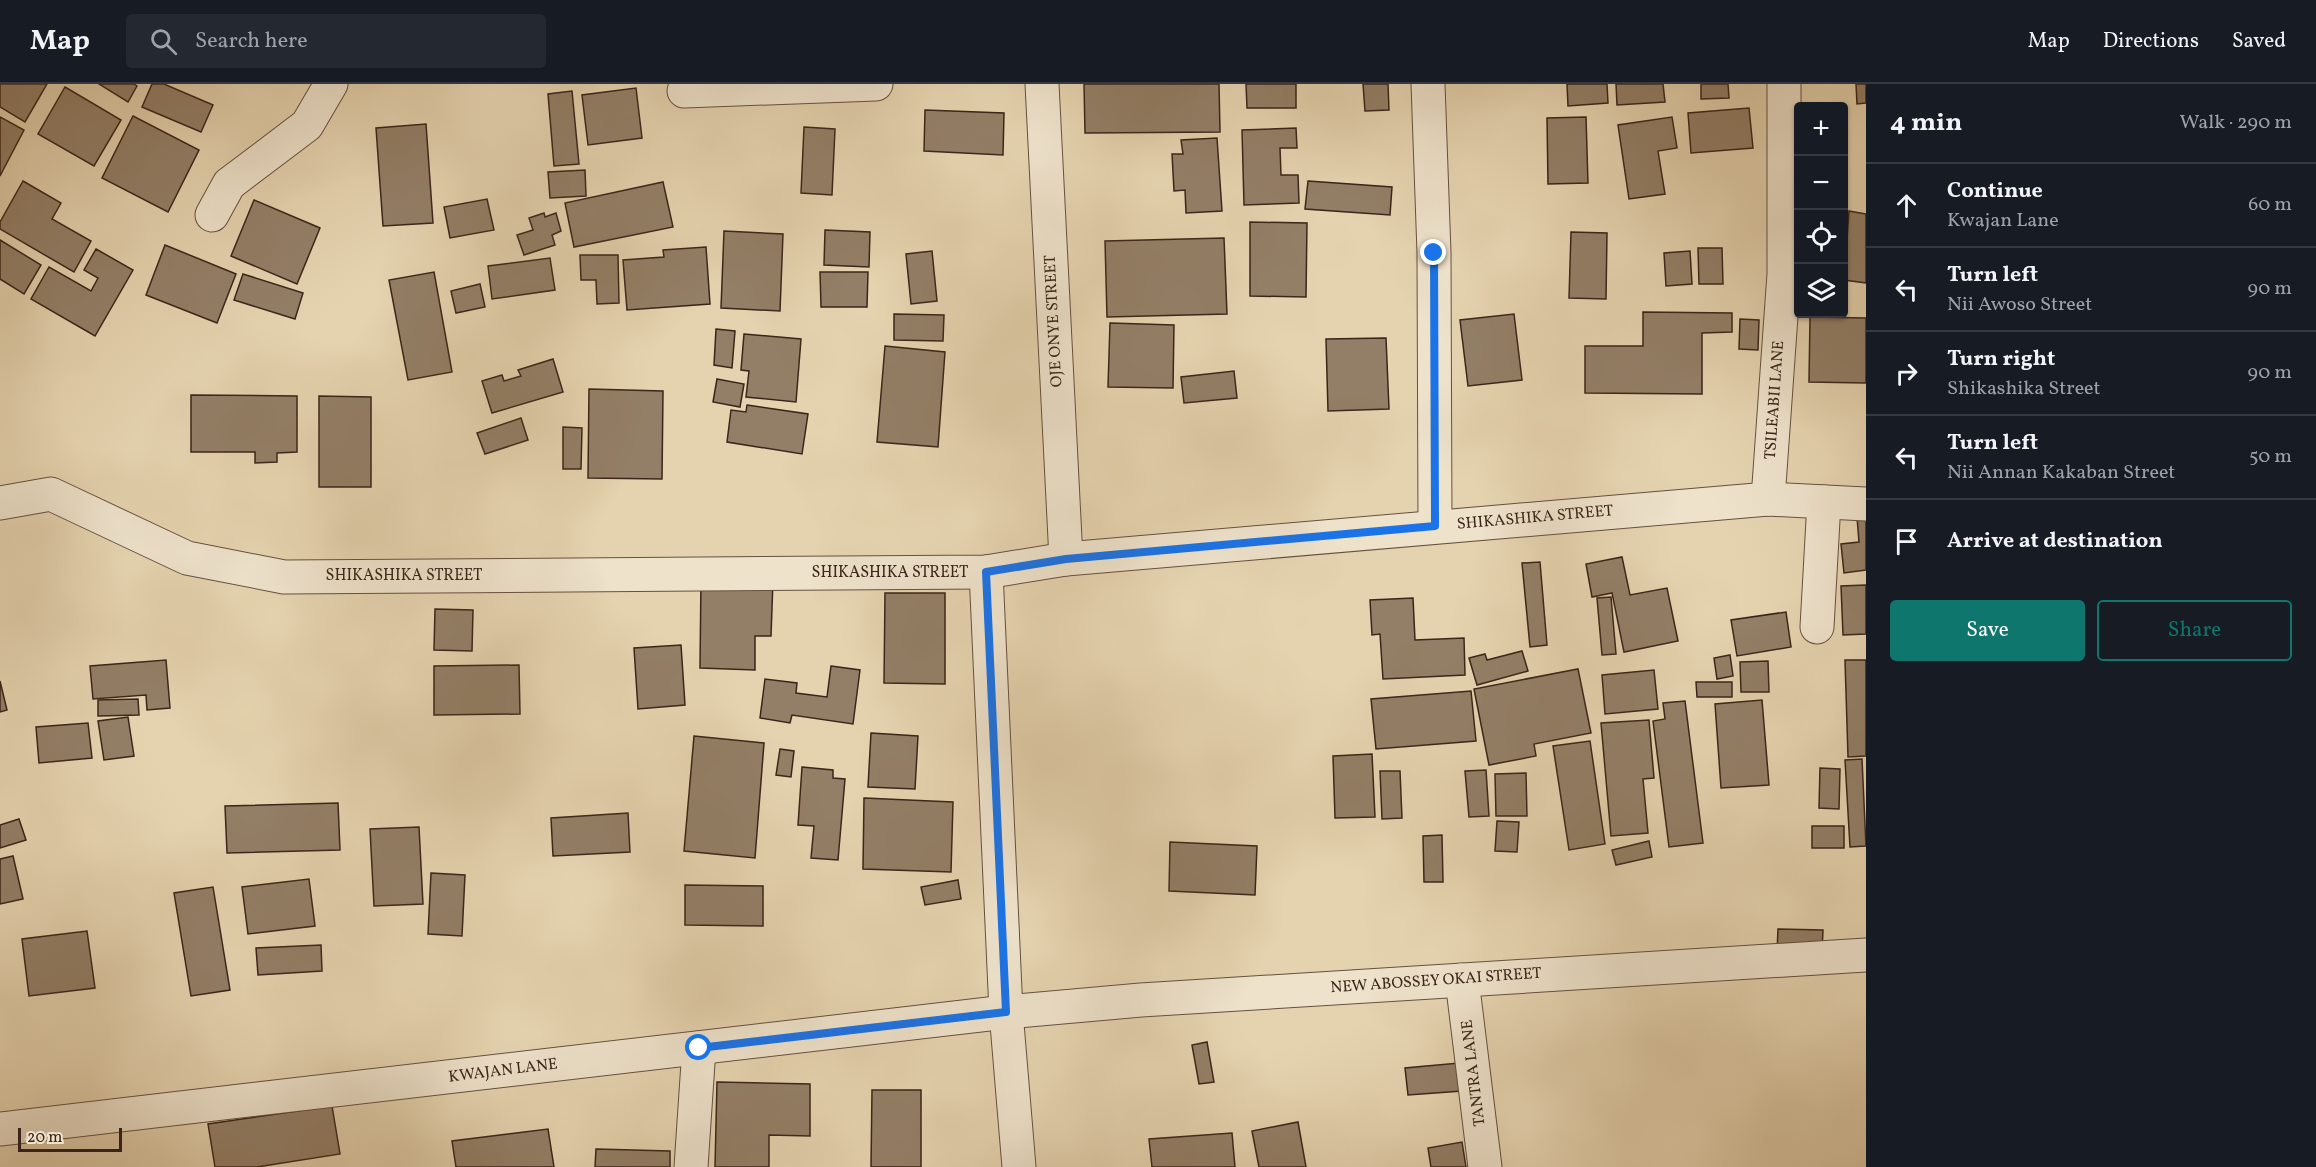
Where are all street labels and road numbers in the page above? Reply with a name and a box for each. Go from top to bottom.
street label: OJE ONYE STREET [1040,254,1068,388]
street label: TSILEABII LANE [1760,340,1790,460]
street label: SHIKASHIKA STREET [1456,500,1614,536]
street label: SHIKASHIKA STREET [812,562,968,584]
street label: SHIKASHIKA STREET [326,565,482,587]
street label: NEW ABOSSEY OKAI STREET [1330,963,1542,999]
street label: TANTRA LANE [1457,1018,1491,1128]
street label: KWAJAN LANE [447,1053,559,1089]

